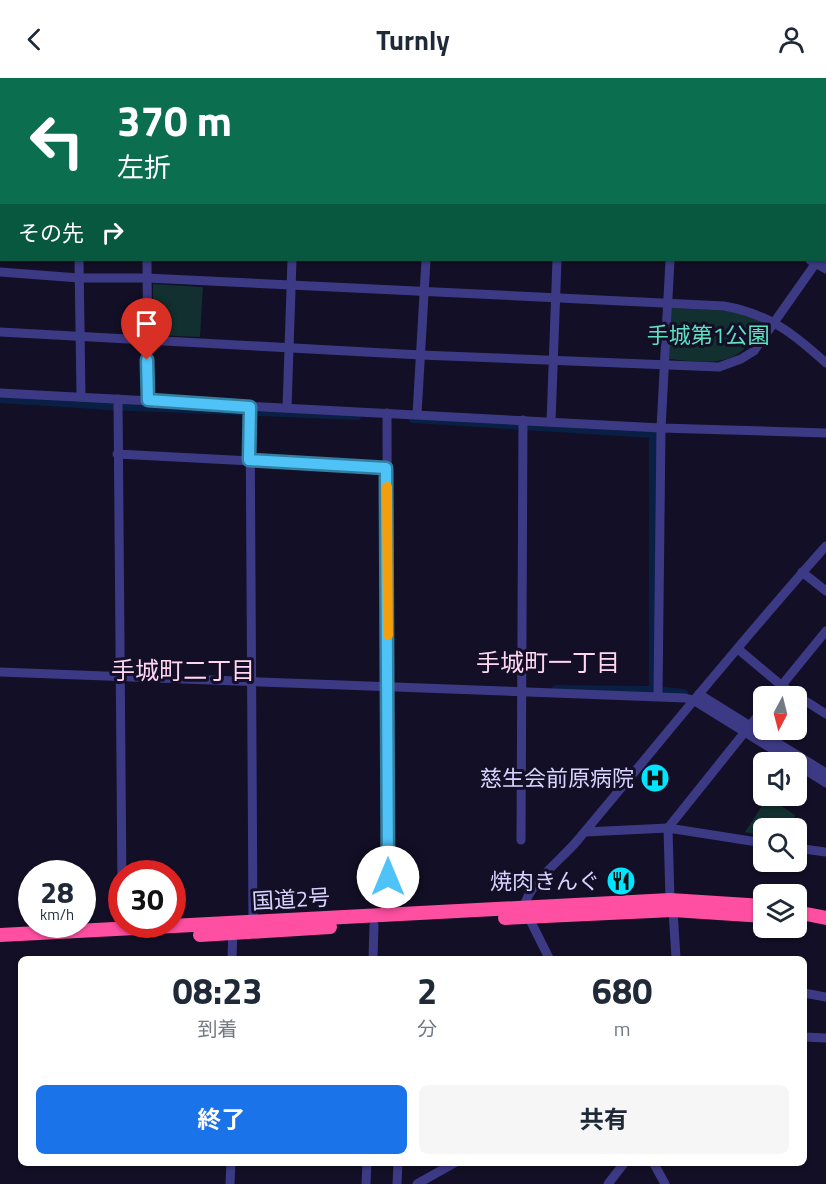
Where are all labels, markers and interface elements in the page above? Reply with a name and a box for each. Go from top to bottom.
text: Turnly [376,19,450,60]
icon: back [18,23,51,56]
icon: person [775,23,808,56]
text: 370 m [117,88,232,152]
icon: left [18,102,96,180]
text: 左折 [117,146,171,187]
text: その先 [18,216,84,250]
icon: right [96,216,129,249]
pin [121,298,172,360]
icon: arrive [130,307,163,340]
park label: 手城第1公園 [647,318,769,352]
district label: 手城町一丁目 [476,644,620,680]
district label: 手城町二丁目 [111,652,255,688]
north arrow [753,686,807,740]
map controls [753,686,807,938]
button: sound [753,752,807,806]
place label: 慈生会前原病院 [480,761,634,795]
hospital icon: 慈生会前原病院 [639,762,671,794]
button: search [753,818,807,872]
position arrow [356,845,420,909]
speed limit sign: 30 [108,860,186,938]
place label: 焼肉きんぐ [490,864,600,898]
restaurant icon: 焼肉きんぐ [605,865,637,897]
text: 28 [40,869,74,915]
street label: 国道2号 [251,880,331,918]
button: layers [753,884,807,938]
text: km/h [40,903,74,926]
text: 08:23 [173,963,262,1018]
text: 2 [417,963,437,1018]
text: 680 [592,963,652,1018]
text: 到着 [198,1013,238,1044]
text: 分 [417,1013,437,1044]
text: m [614,1013,630,1044]
button: 終了 [36,1085,407,1154]
button: 共有 [419,1085,789,1154]

